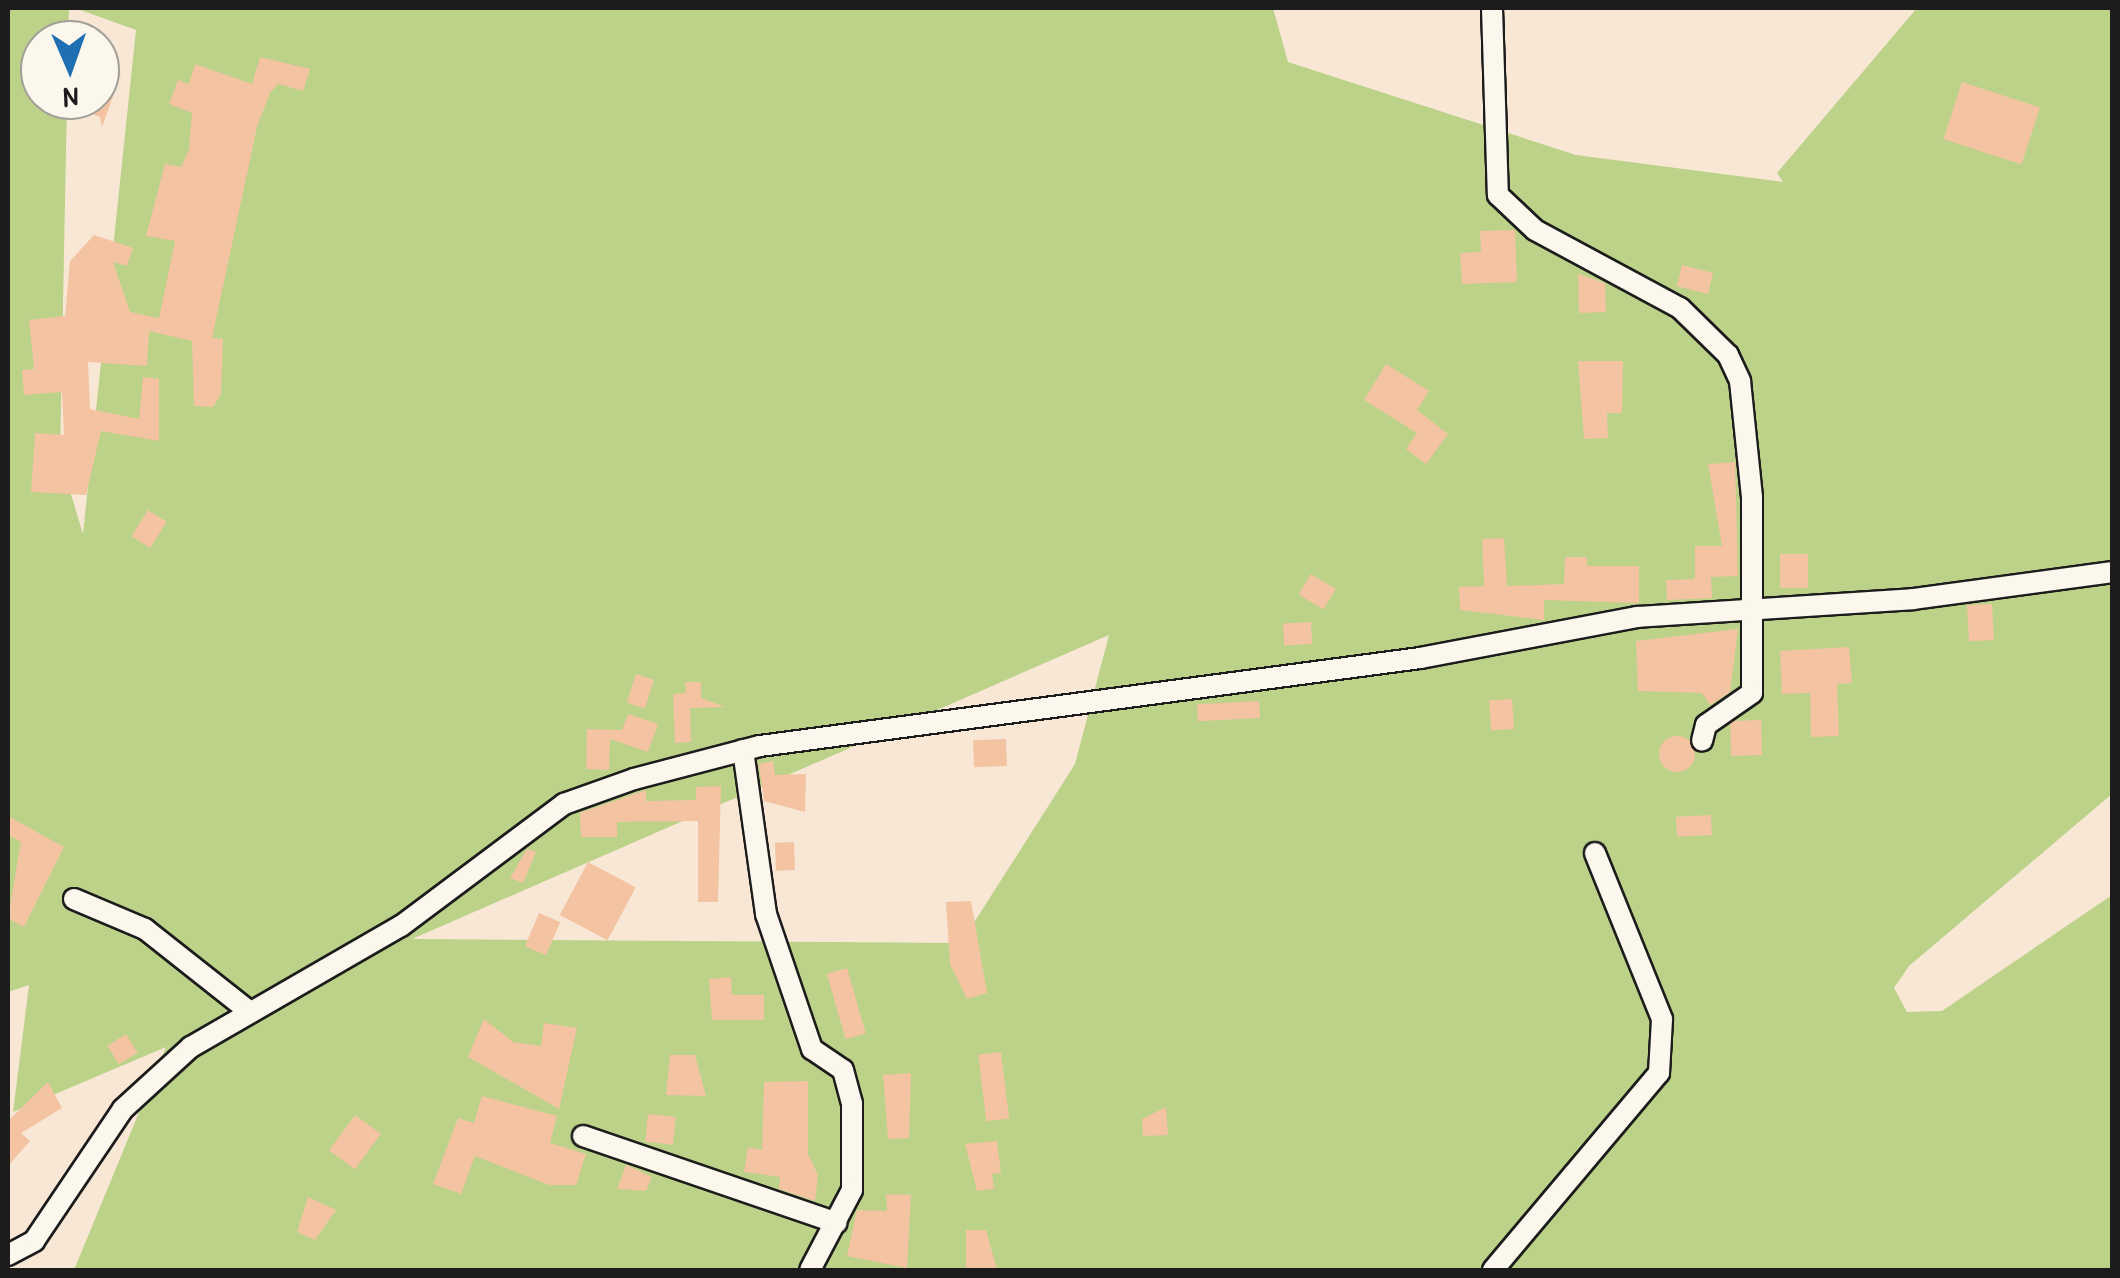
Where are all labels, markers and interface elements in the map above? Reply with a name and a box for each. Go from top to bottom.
north arrow [20,20,120,120]
text: N [63,79,79,117]

